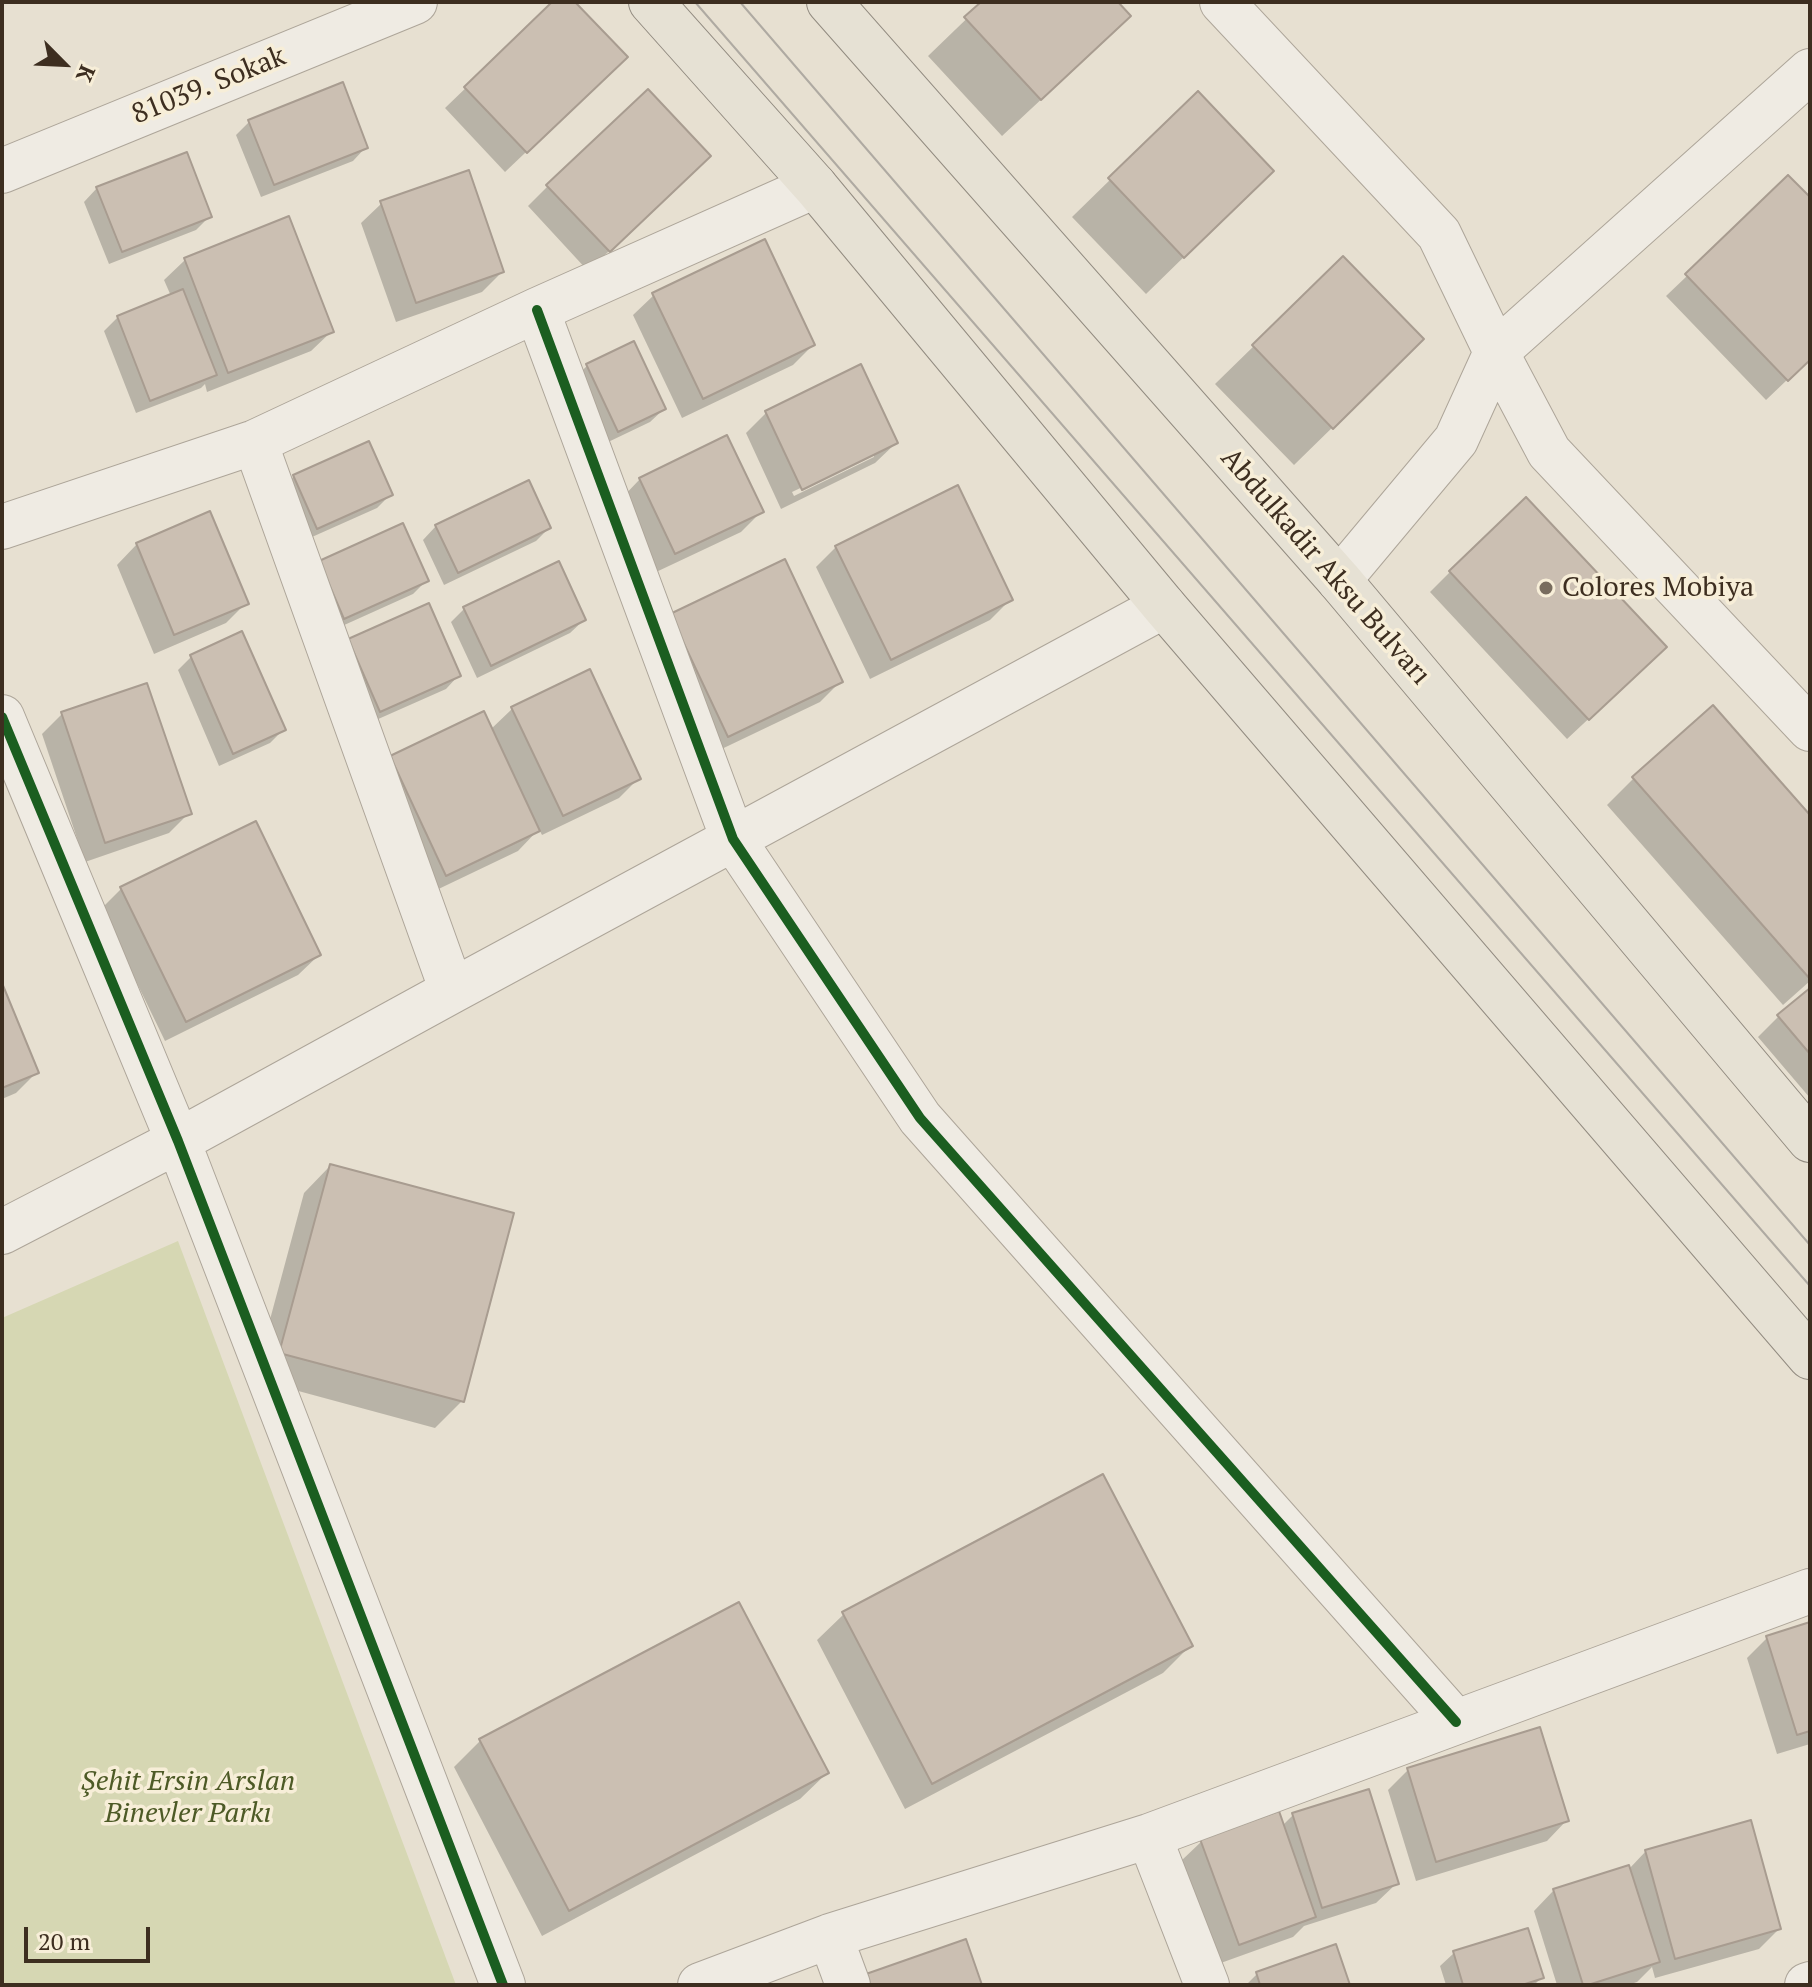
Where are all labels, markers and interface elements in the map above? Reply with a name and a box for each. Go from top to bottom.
north arrow [24,24,104,104]
street label: 81039. Sokak [127,40,291,132]
text: K [70,61,103,87]
street label: Abdulkadir Aksu Bulvarı [1213,442,1437,692]
place label: Colores Mobiya [1562,571,1754,605]
marker: Colores Mobiya [1537,579,1555,597]
park label: Şehit Ersin Arslan Binevler Parkı [81,1765,295,1831]
scale bar [28,1911,154,1961]
text: 20 m [38,1925,90,1957]

